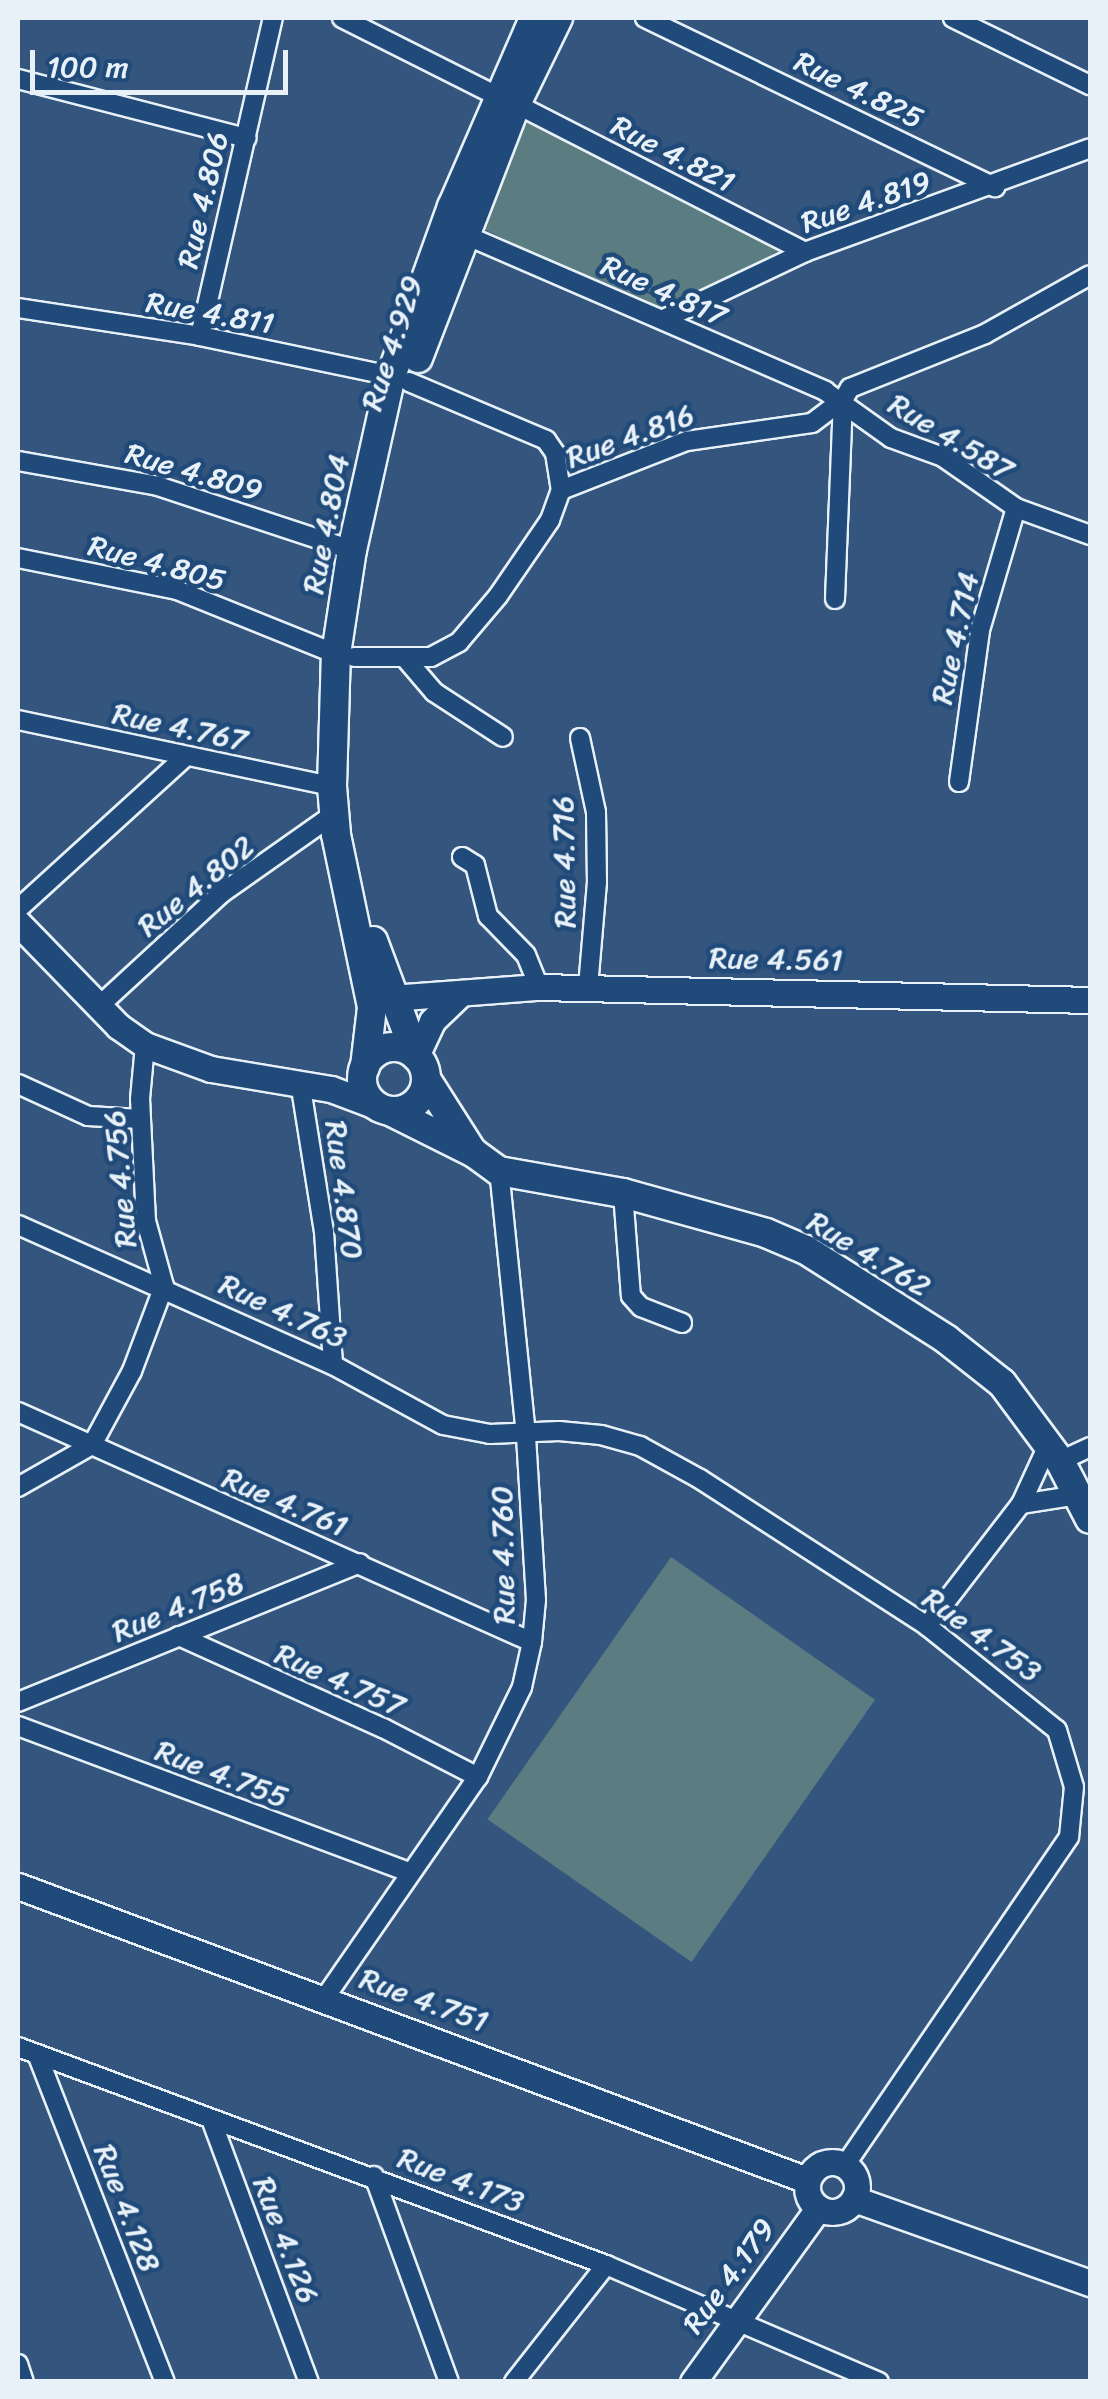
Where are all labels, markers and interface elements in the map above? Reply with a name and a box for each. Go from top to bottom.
scale bar [35,30,292,92]
text: 100 m [47,40,129,94]
street label: Rue 4.825 [789,43,929,137]
street label: Rue 4.821 [605,108,741,200]
street label: Rue 4.806 [170,128,236,272]
street label: Rue 4.819 [796,163,936,241]
street label: Rue 4.817 [596,247,732,335]
street label: Rue 4.929 [353,271,431,415]
street label: Rue 4.811 [143,284,277,342]
street label: Rue 4.587 [882,386,1020,488]
street label: Rue 4.816 [561,396,699,476]
street label: Rue 4.809 [121,435,267,509]
street label: Rue 4.804 [295,451,357,597]
street label: Rue 4.805 [84,527,230,599]
street label: Rue 4.714 [923,569,987,707]
street label: Rue 4.767 [109,695,251,759]
street label: Rue 4.716 [545,796,583,928]
street label: Rue 4.802 [130,828,262,944]
street label: Rue 4.561 [709,940,843,978]
street label: Rue 4.756 [96,1109,144,1249]
street label: Rue 4.870 [318,1119,370,1261]
street label: Rue 4.762 [801,1203,937,1305]
street label: Rue 4.763 [214,1266,352,1356]
street label: Rue 4.761 [217,1460,353,1544]
street label: Rue 4.760 [484,1485,522,1625]
street label: Rue 4.758 [107,1564,249,1650]
street label: Rue 4.753 [916,1580,1048,1690]
street label: Rue 4.757 [270,1636,410,1724]
street label: Rue 4.755 [151,1732,293,1816]
street label: Rue 4.751 [355,1960,493,2040]
street label: Rue 4.128 [86,2139,168,2277]
street label: Rue 4.173 [393,2140,529,2220]
street label: Rue 4.126 [245,2172,327,2308]
street label: Rue 4.179 [675,2211,783,2341]

